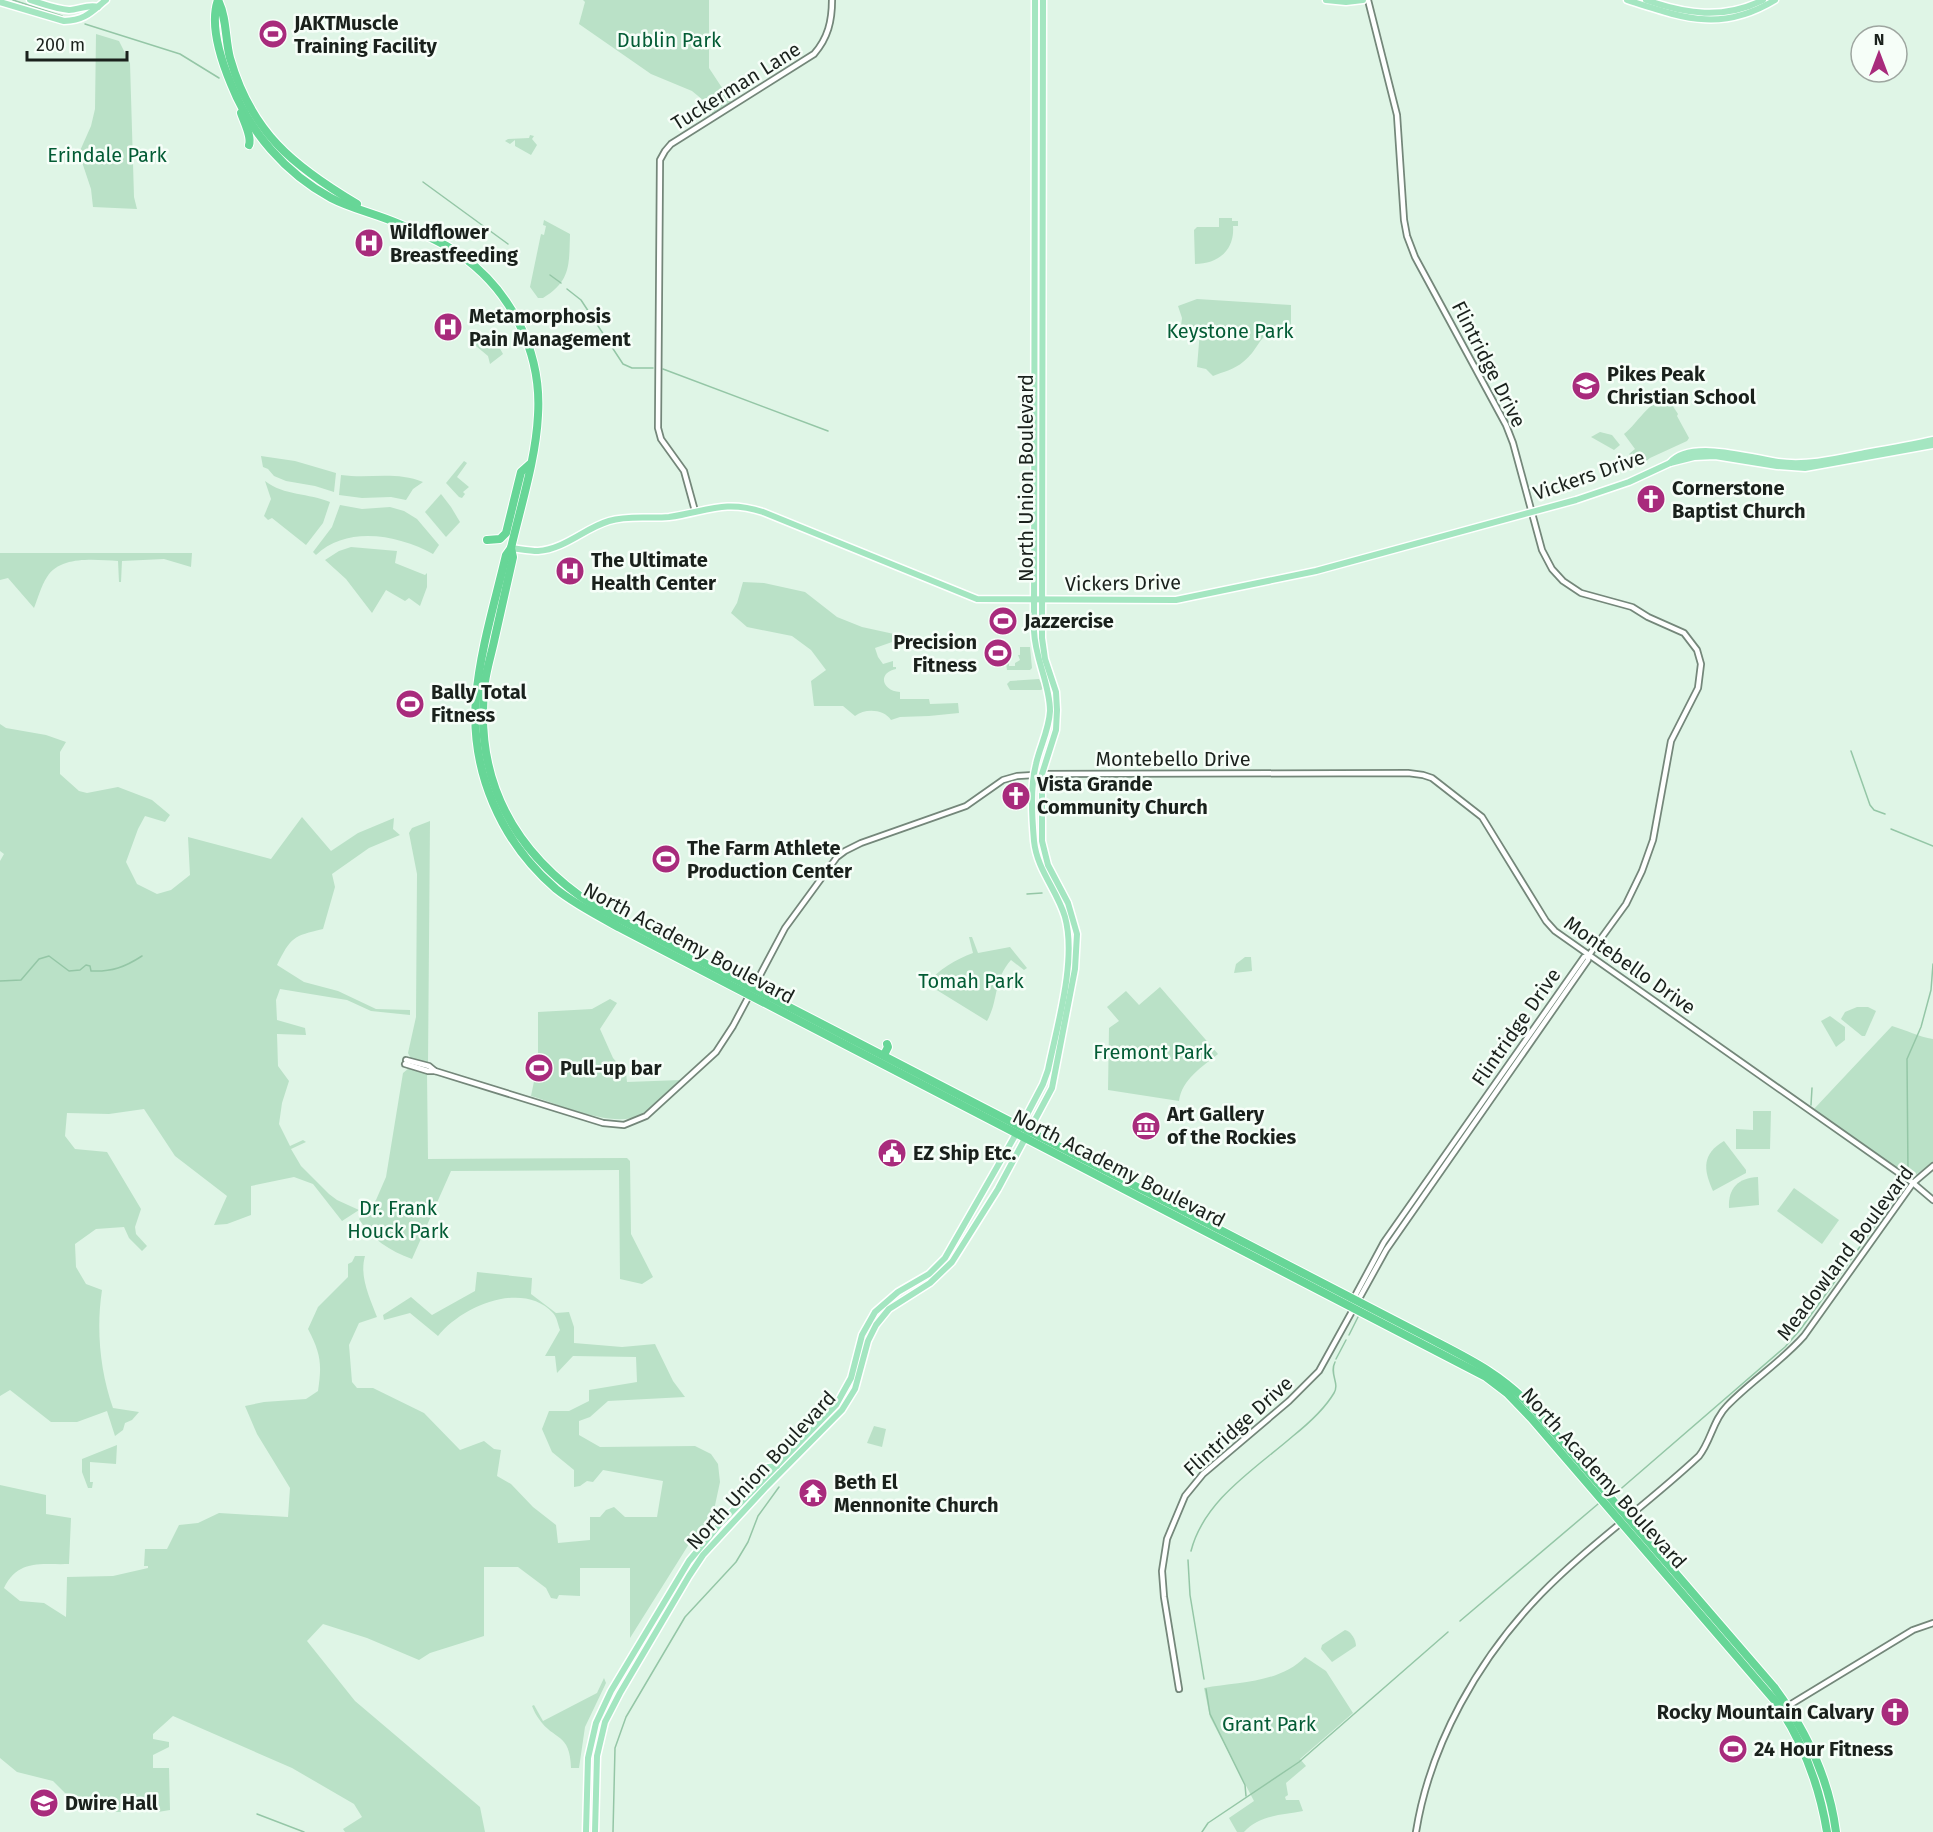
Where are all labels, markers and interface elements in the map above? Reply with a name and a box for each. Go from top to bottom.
place label: JAKTMuscle Training Facility [293,11,438,58]
sports icon: JAKTMuscle Training Facility [257,18,289,50]
scale bar [27,24,128,62]
north arrow [1849,24,1909,84]
park label: Dublin Park [617,28,722,52]
text: N [1874,30,1884,49]
text: 200 m [36,34,85,56]
street label: Tuckerman Lane [667,37,805,135]
park label: Erindale Park [47,143,168,167]
place label: Wildflower Breastfeeding [390,220,519,267]
hospital icon: Wildflower Breastfeeding [353,227,385,259]
street label: Flintridge Drive [1447,297,1531,431]
place label: Metamorphosis Pain Management [469,304,631,351]
hospital icon: Metamorphosis Pain Management [432,311,464,343]
park label: Keystone Park [1166,319,1294,343]
place label: Pikes Peak Christian School [1607,362,1756,409]
school or university icon: Pikes Peak Christian School [1570,370,1602,402]
street label: North Union Boulevard [1014,374,1038,582]
street label: Vickers Drive [1530,445,1648,505]
place label: Cornerstone Baptist Church [1672,476,1806,523]
church icon: Cornerstone Baptist Church [1635,483,1667,515]
place label: The Ultimate Health Center [591,548,717,595]
hospital icon: The Ultimate Health Center [554,555,586,587]
street label: Vickers Drive [1065,570,1181,596]
sports icon: Jazzercise [987,605,1019,637]
place label: Jazzercise [1023,609,1114,633]
place label: Precision Fitness [893,630,977,677]
sports icon: Precision Fitness [982,637,1014,669]
place label: Bally Total Fitness [431,680,526,727]
sports icon: Bally Total Fitness [394,688,426,720]
street label: Montebello Drive [1095,747,1251,771]
place label: Vista Grande Community Church [1036,772,1208,819]
church icon: Vista Grande Community Church [1000,780,1032,812]
place label: The Farm Athlete Production Center [687,836,853,883]
sports icon: The Farm Athlete Production Center [650,843,682,875]
street label: North Academy Boulevard [579,877,799,1009]
street label: Montebello Drive [1560,911,1700,1019]
street label: Flintridge Drive [1466,963,1566,1091]
park label: Tomah Park [918,969,1024,993]
park label: Fremont Park [1093,1040,1214,1064]
sports icon: Pull-up bar [523,1052,555,1084]
place label: Pull-up bar [560,1056,663,1080]
place label: Art Gallery of the Rockies [1166,1102,1297,1149]
street label: North Academy Boulevard [1009,1104,1229,1232]
museum icon: Art Gallery of the Rockies [1130,1110,1162,1142]
public building icon: EZ Ship Etc. [876,1137,908,1169]
place label: EZ Ship Etc. [913,1141,1017,1165]
street label: Meadowland Boulevard [1772,1161,1918,1345]
park label: Dr. Frank Houck Park [347,1196,449,1243]
street label: Flintridge Drive [1178,1371,1298,1481]
street label: North Academy Boulevard [1516,1382,1692,1574]
street label: North Union Boulevard [681,1386,841,1554]
place label: Beth El Mennonite Church [834,1470,999,1517]
temple icon: Beth El Mennonite Church [797,1477,829,1509]
church icon: Rocky Mountain Calvary [1879,1696,1911,1728]
place label: Rocky Mountain Calvary [1657,1700,1875,1724]
park label: Grant Park [1222,1712,1317,1736]
sports icon: 24 Hour Fitness [1717,1733,1749,1765]
place label: 24 Hour Fitness [1754,1737,1894,1761]
school or university icon: Dwire Hall [28,1787,60,1819]
place label: Dwire Hall [65,1791,158,1815]

